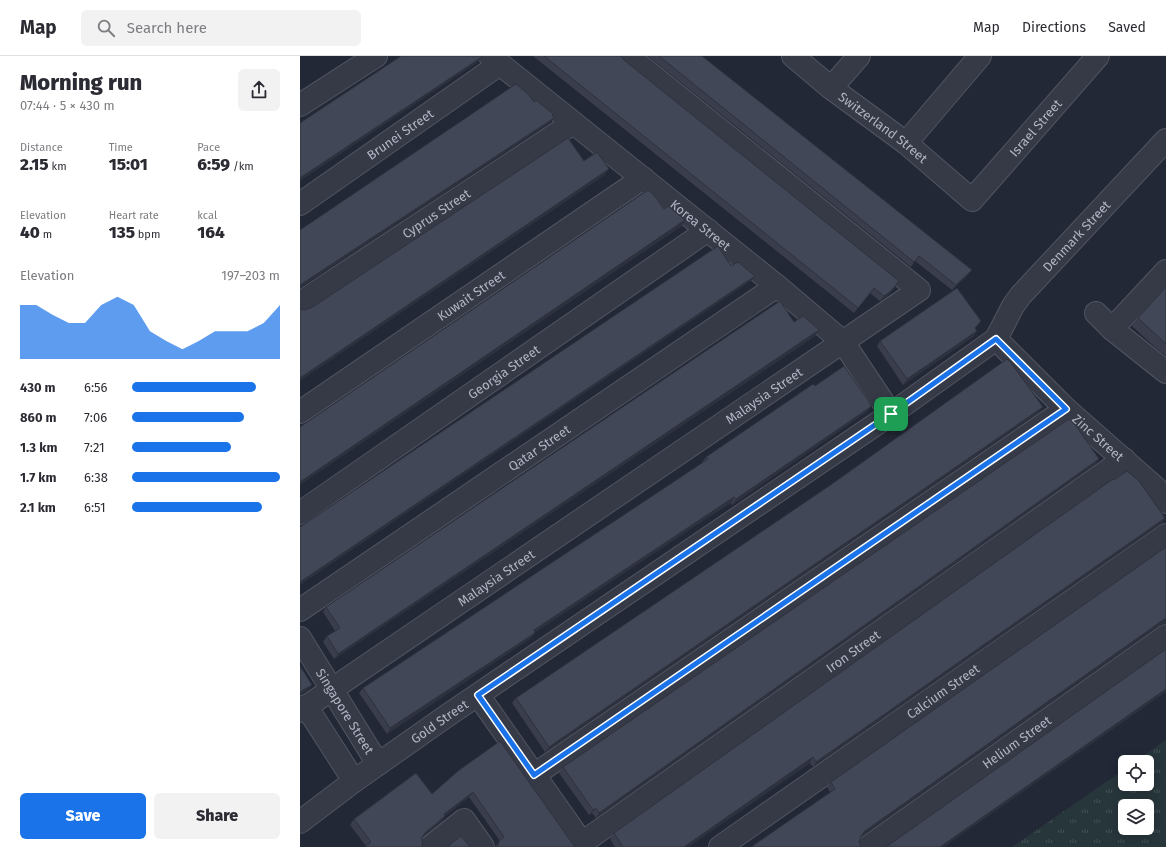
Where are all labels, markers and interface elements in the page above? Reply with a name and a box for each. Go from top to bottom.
search box [81,10,361,46]
text: Map [20,16,57,39]
icon: search [95,17,117,39]
text: Search here [127,19,207,37]
text: Map [973,19,1000,36]
text: Directions [1022,19,1086,36]
text: Saved [1108,19,1146,36]
text: Morning run [20,69,142,96]
button: share [238,69,280,111]
street label: Switzerland Street [836,89,931,166]
street label: Israel Street [1006,96,1065,159]
text: 07:44 · 5 × 430 m [20,98,115,113]
street label: Brunei Street [364,105,436,162]
text: Distance [20,141,63,154]
text: Time [109,141,133,154]
text: Pace [197,141,220,154]
text: 2.15 [20,154,49,175]
text: 15:01 [109,154,148,175]
text: 6:59 [197,154,230,175]
text: km [49,160,67,173]
text: /km [230,160,254,173]
street label: Cyprus Street [399,185,473,241]
street label: Korea Street [668,196,734,254]
street label: Denmark Street [1040,197,1113,274]
text: Elevation [20,209,66,222]
text: Heart rate [109,209,159,222]
text: kcal [197,209,217,222]
text: 40 [20,222,40,243]
text: 135 [109,222,135,243]
text: 164 [197,222,225,243]
text: m [40,228,52,241]
text: bpm [135,228,160,241]
street label: Kuwait Street [434,267,508,324]
text: Elevation [20,268,74,283]
text: 197–203 m [221,268,280,283]
street label: Georgia Street [465,341,543,402]
street label: Malaysia Street [723,364,805,427]
text: 430 m [20,380,56,395]
text: 6:56 [84,380,108,395]
pin [874,397,908,431]
icon: arrive [880,403,902,425]
text: 860 m [20,410,57,425]
text: 7:06 [84,410,107,425]
street label: Zinc Street [1070,411,1127,464]
street label: Qatar Street [505,421,573,474]
text: 1.3 km [20,440,57,455]
text: 7:21 [84,440,105,455]
text: 1.7 km [20,470,56,485]
text: 6:38 [84,470,108,485]
text: 2.1 km [20,500,56,515]
text: 6:51 [84,500,106,515]
street label: Malaysia Street [455,546,537,609]
street label: Iron Street [823,627,883,675]
street label: Calcium Street [904,660,982,722]
street label: Singapore Street [313,666,378,757]
street label: Gold Street [408,696,471,746]
street label: Helium Street [979,712,1054,771]
map controls [1118,755,1154,835]
button: locate [1118,755,1154,791]
button: Save [20,793,146,839]
button: Share [154,793,280,839]
button: layers [1118,799,1154,835]

